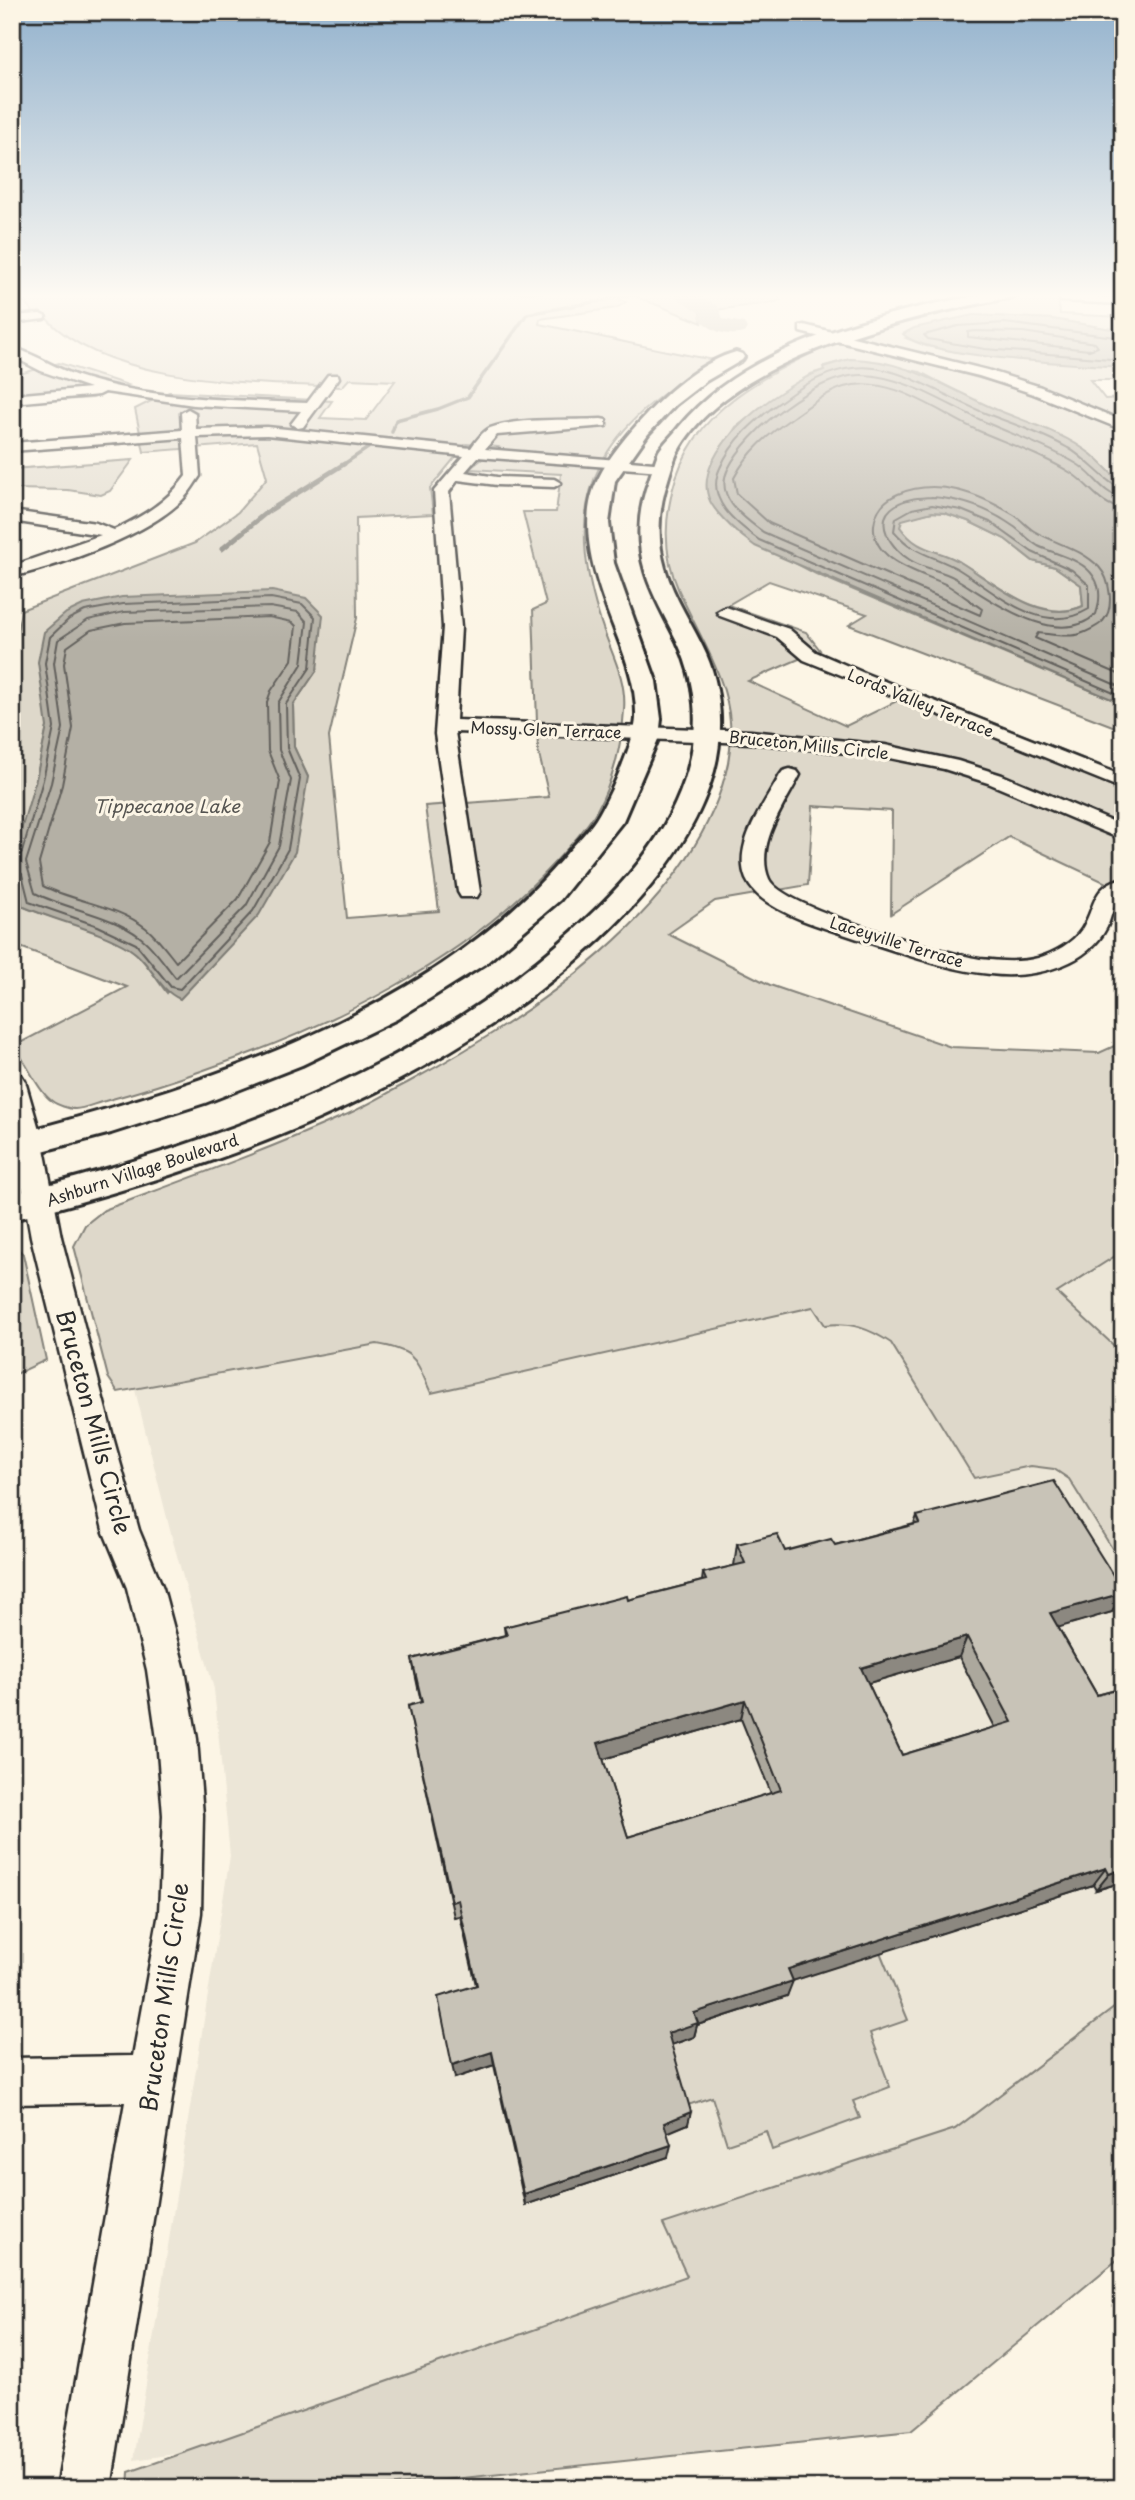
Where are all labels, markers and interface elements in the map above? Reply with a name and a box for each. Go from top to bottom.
street label: Lords Valley Terrace [844,662,998,742]
street label: Mossy Glen Terrace [470,714,622,744]
street label: Bruceton Mills Circle [728,724,890,764]
water label: Tippecanoe Lake [94,792,241,819]
street label: Laceyville Terrace [827,909,967,973]
street label: Ashburn Village Boulevard [43,1127,241,1211]
street label: Bruceton Mills Circle [48,1306,142,1538]
street label: Bruceton Mills Circle [130,1880,196,2114]

